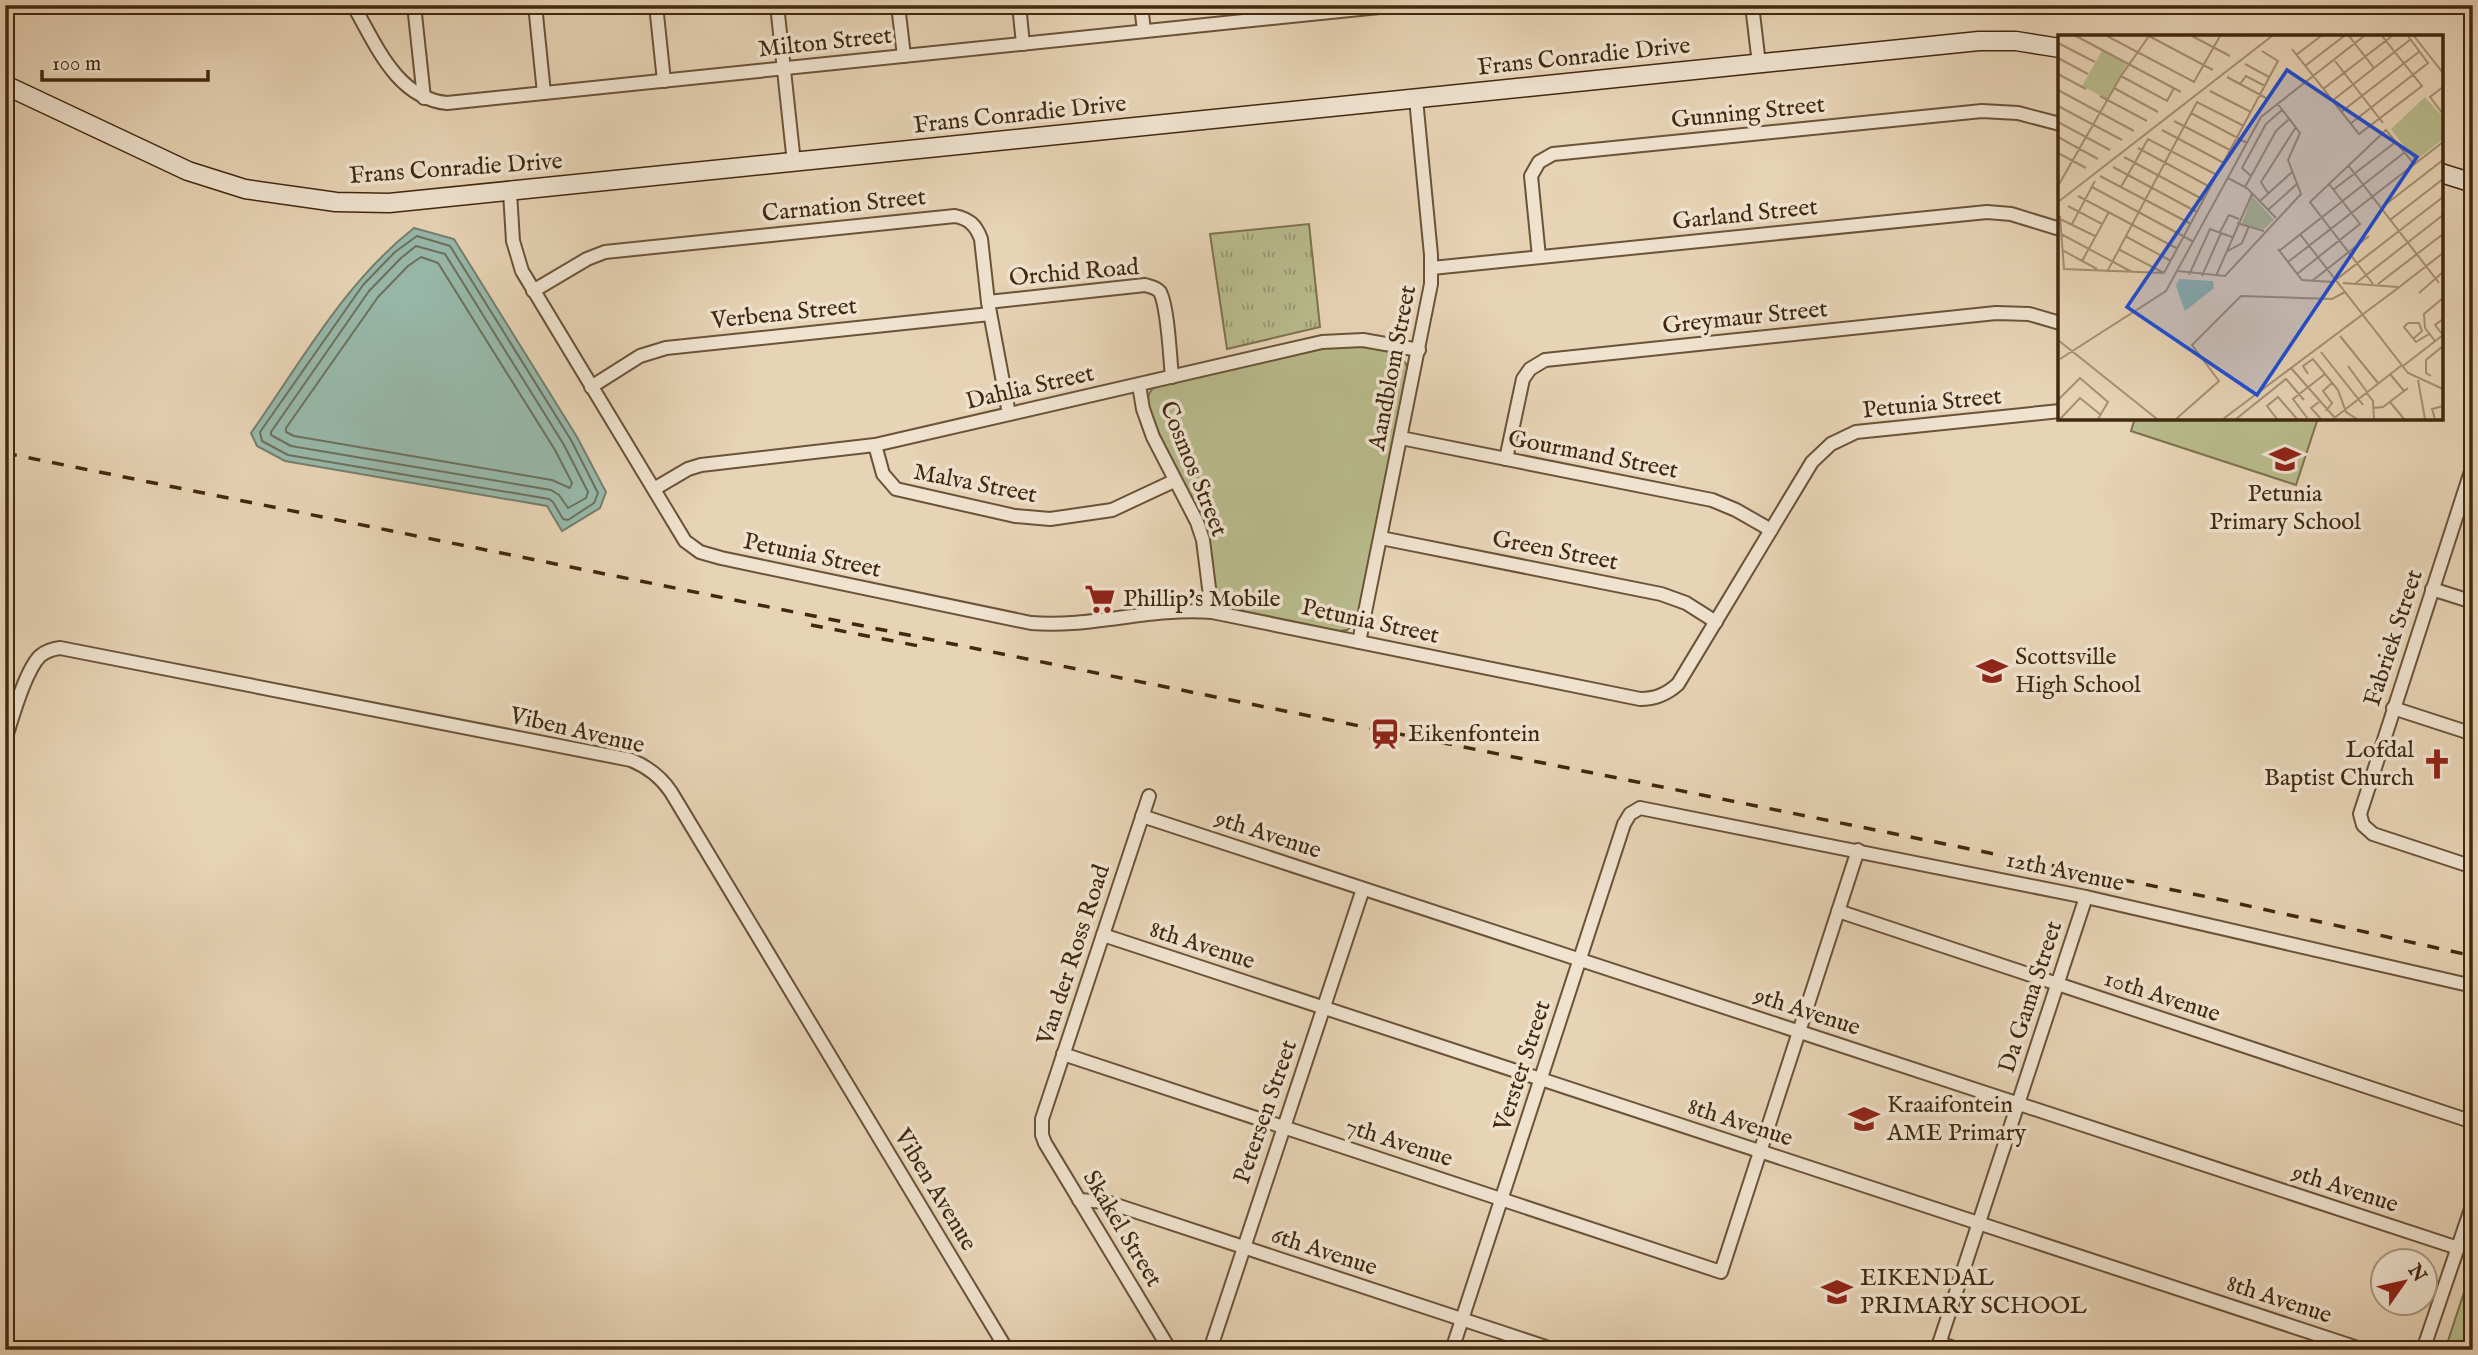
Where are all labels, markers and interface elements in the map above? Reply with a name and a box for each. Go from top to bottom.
street label: Milton Street [757,21,893,65]
street label: Frans Conradie Drive [1476,30,1692,84]
inset map [2058,35,2443,420]
scale bar [42,38,208,82]
text: 100 m [52,51,101,78]
street label: Frans Conradie Drive [912,88,1128,142]
street label: Gunning Street [1670,90,1826,136]
street label: Frans Conradie Drive [348,146,564,192]
street label: Carnation Street [761,182,927,230]
street label: Garland Street [1671,192,1819,238]
street label: Orchid Road [1008,252,1140,294]
street label: Aandblom Street [1362,283,1424,454]
street label: Verbena Street [709,291,858,337]
street label: Greymaur Street [1661,294,1829,342]
street label: Dahlia Street [963,358,1097,418]
street label: Petunia Street [1861,381,2003,427]
street label: Cosmos Street [1152,397,1234,541]
street label: Gourmand Street [1505,423,1681,487]
school or university icon: Petunia Primary School [2268,442,2302,476]
street label: Malva Street [911,457,1039,511]
place label: Petunia Primary School [2209,479,2361,538]
street label: Green Street [1489,524,1621,578]
street label: Petunia Street [740,526,884,586]
street label: Fabriek Street [2357,566,2431,710]
supermarket icon: Phillip's Mobile [1083,582,1117,616]
place label: Phillip's Mobile [1123,584,1281,615]
street label: Petunia Street [1298,592,1442,652]
place label: Scottsville High School [2015,642,2141,701]
school or university icon: Scottsville High School [1975,654,2009,688]
street label: Viben Avenue [506,700,647,762]
station icon: Eikenfontein [1368,717,1402,751]
place label: Eikenfontein [1408,719,1540,750]
place label: Lofdal Baptist Church [2264,735,2414,794]
church icon: Lofdal Baptist Church [2420,747,2454,781]
street label: 9th Avenue [1210,803,1325,867]
street label: 12th Avenue [2003,844,2127,900]
street label: Van der Ross Road [1030,861,1118,1050]
street label: 8th Avenue [1145,914,1259,978]
street label: Da Gama Street [1992,917,2070,1077]
street label: 10th Avenue [2100,964,2224,1030]
street label: 9th Avenue [1749,980,1864,1044]
street label: Verster Street [1487,997,1559,1136]
street label: Petersen Street [1227,1036,1305,1188]
place label: Kraaifontein AME Primary [1886,1090,2026,1149]
street label: 8th Avenue [1683,1091,1797,1155]
school or university icon: Kraaifontein AME Primary [1847,1102,1881,1136]
street label: 7th Avenue [1342,1111,1456,1175]
street label: Viben Avenue [886,1122,984,1257]
street label: 9th Avenue [2287,1157,2402,1221]
street label: Skakel Street [1075,1165,1169,1293]
street label: 6th Avenue [1267,1220,1381,1284]
north arrow [2370,1246,2440,1316]
text: N [2401,1259,2431,1288]
place label: EIKENDAL PRIMARY SCHOOL [1860,1263,2088,1322]
street label: 8th Avenue [2222,1268,2336,1332]
school or university icon: EIKENDAL PRIMARY SCHOOL [1820,1275,1854,1309]

